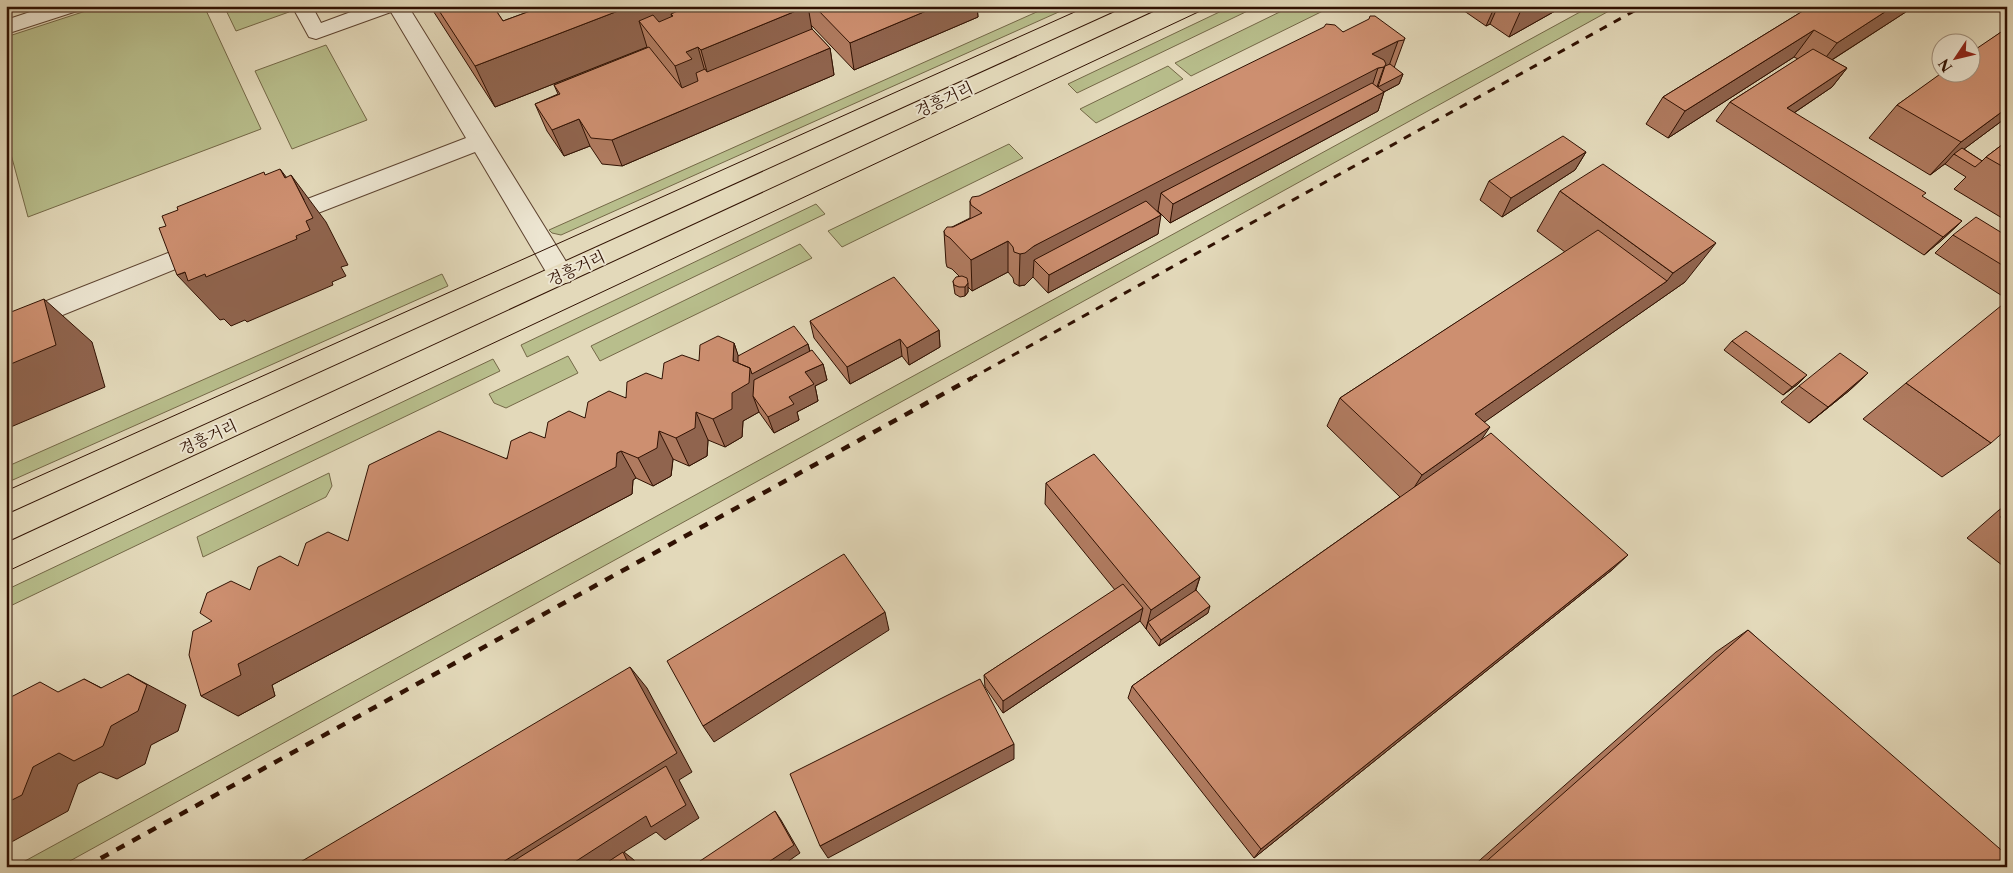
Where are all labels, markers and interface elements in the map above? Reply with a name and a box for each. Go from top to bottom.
north arrow [1930,32,1980,82]
text: N [1934,55,1956,76]
street label: 경흥거리 [912,77,976,121]
street label: 경흥거리 [544,246,608,290]
street label: 경흥거리 [176,415,240,459]

